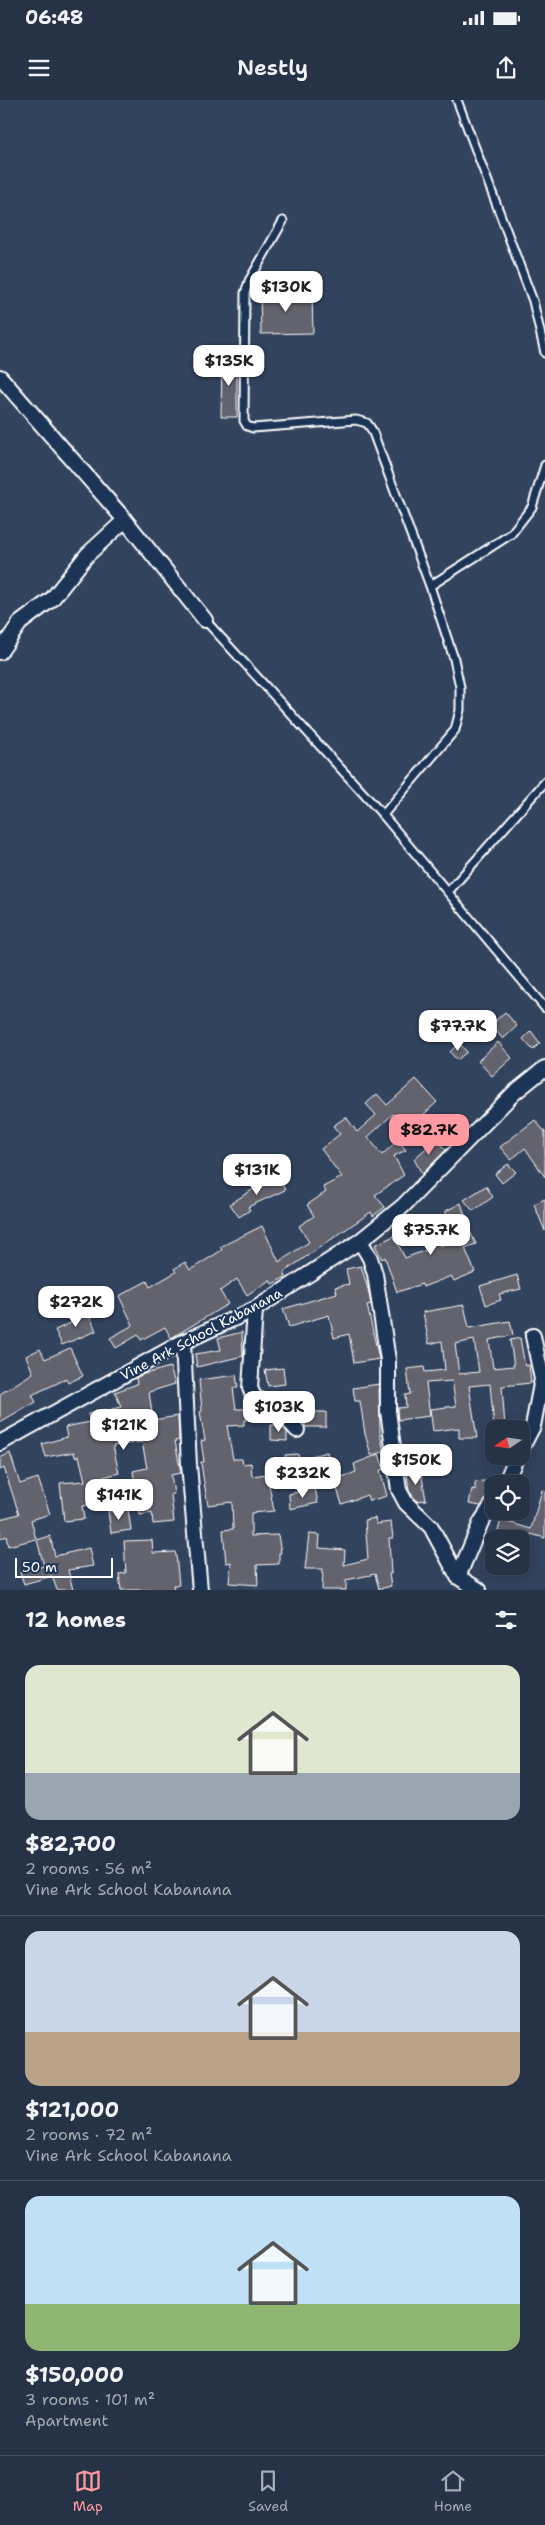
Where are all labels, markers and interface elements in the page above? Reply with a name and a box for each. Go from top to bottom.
text: 06:48 [25,5,83,30]
text: Nestly [237,53,308,82]
icon: menu [25,54,53,82]
icon: share [492,54,520,82]
pin: $130K [251,270,321,313]
text: $130K [261,276,311,297]
pin: $135K [194,344,264,387]
text: $135K [204,350,254,371]
pin: $77.7K [417,1010,499,1052]
text: $77.7K [430,1015,486,1036]
pin: $82.7K [388,1114,470,1156]
text: $82.7K [400,1119,458,1140]
pin: $131K [222,1154,292,1196]
text: $131K [234,1159,280,1180]
pin: $75.7K [390,1214,472,1256]
text: $75.7K [403,1219,459,1240]
street label: Vine Ark School Kabanana [117,1283,285,1384]
pin: $272K [41,1286,111,1328]
text: $272K [49,1291,103,1312]
pin: $103K [244,1390,314,1433]
text: $103K [254,1396,304,1417]
pin: $121K [89,1408,159,1451]
text: $121K [101,1414,147,1435]
north arrow [485,1420,530,1465]
map controls [485,1420,530,1575]
pin: $150K [381,1444,451,1486]
text: $150K [391,1449,441,1470]
pin: $232K [268,1456,338,1499]
text: $232K [276,1462,330,1483]
button: locate [485,1475,530,1520]
pin: $141K [84,1478,154,1521]
text: $141K [96,1484,142,1505]
button: layers [485,1530,530,1575]
scale bar [15,1555,112,1578]
text: 50 m [22,1558,57,1576]
text: 12 homes [25,1606,126,1634]
icon: filters [492,1606,520,1634]
icon: home [228,1698,318,1788]
text: $82,700 [25,1830,116,1858]
text: 2 rooms · 56 m² [25,1858,152,1879]
text: Vine Ark School Kabanana [25,1879,232,1900]
icon: home [228,1963,318,2053]
text: $121,000 [25,2096,119,2124]
text: 2 rooms · 72 m² [25,2124,153,2145]
text: Vine Ark School Kabanana [25,2145,232,2166]
icon: home [228,2228,318,2318]
text: $150,000 [25,2361,124,2389]
text: 3 rooms · 101 m² [25,2389,155,2410]
text: Apartment [25,2410,108,2431]
tab: Map [73,2467,103,2515]
tab: Saved [248,2467,288,2515]
tab: Home [434,2467,472,2515]

